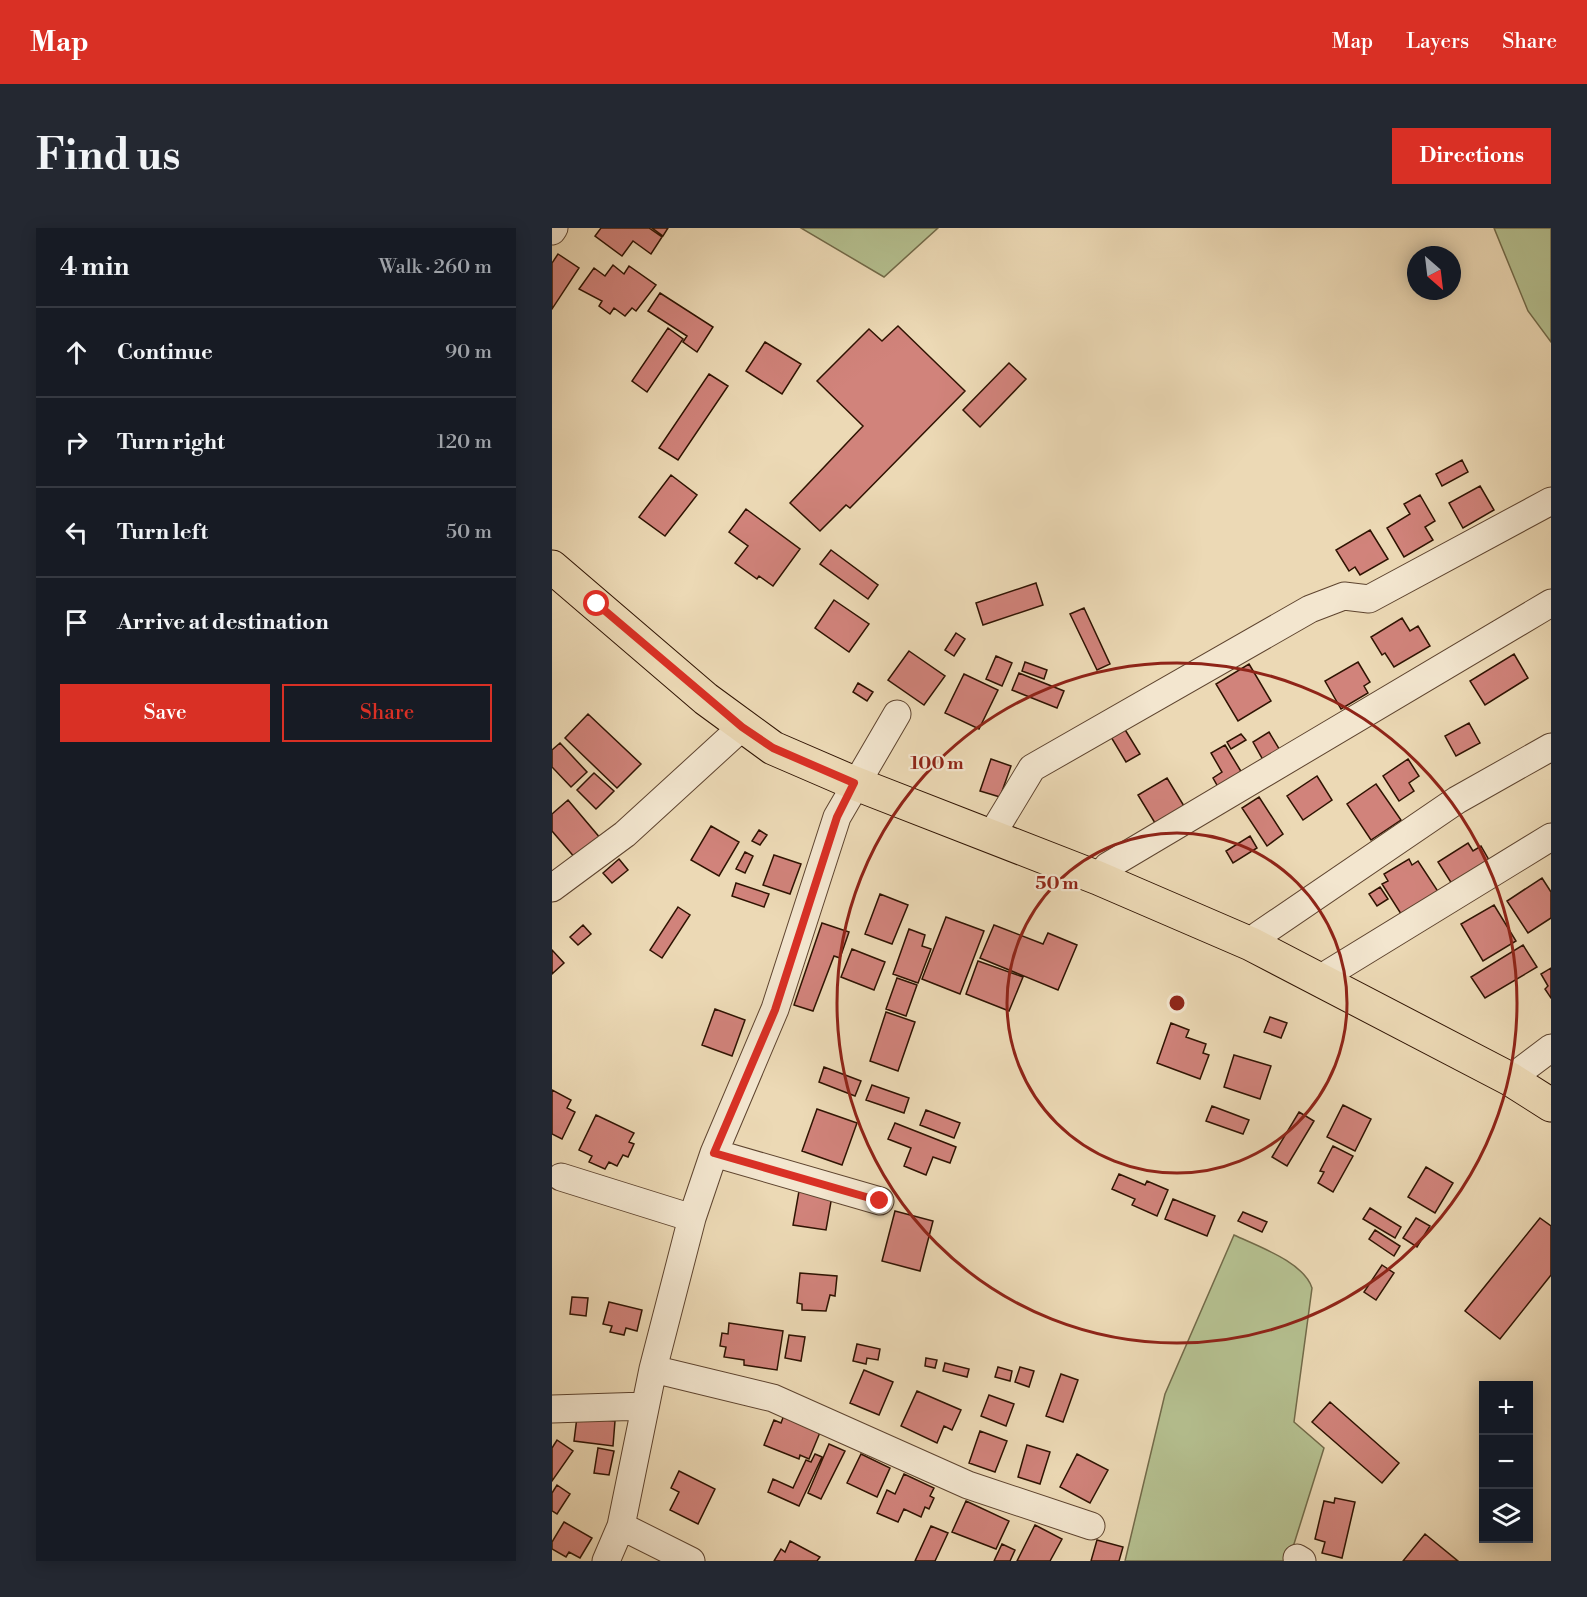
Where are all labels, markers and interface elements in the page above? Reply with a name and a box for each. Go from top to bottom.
text: Map [30,25,89,60]
text: Map [1332,29,1373,55]
text: Layers [1406,29,1469,55]
text: Share [1502,29,1557,55]
button: Directions [1392,128,1551,184]
text: Find us [36,130,180,183]
north arrow [1407,246,1461,300]
text: 4 min [60,251,130,283]
text: Walk · 260 m [379,255,492,280]
icon: ahead [60,336,93,369]
text: Continue [117,339,213,366]
text: 90 m [445,340,492,365]
icon: right [60,426,93,459]
text: Turn right [117,429,225,456]
text: 120 m [437,430,492,455]
icon: left [60,516,93,549]
text: Turn left [117,519,208,546]
text: 50 m [446,520,492,545]
route start [583,590,609,616]
icon: arrive [60,606,93,639]
text: Arrive at destination [117,609,329,636]
button: Save [60,684,270,742]
button: Share [282,684,492,742]
text: 100 m [910,752,964,775]
text: 50 m [1035,872,1079,895]
centre of rings [1167,993,1187,1013]
route end [866,1187,892,1213]
map controls [1479,1381,1533,1543]
button: + [1479,1381,1533,1435]
button: − [1479,1435,1533,1489]
button: layers [1479,1489,1533,1543]

